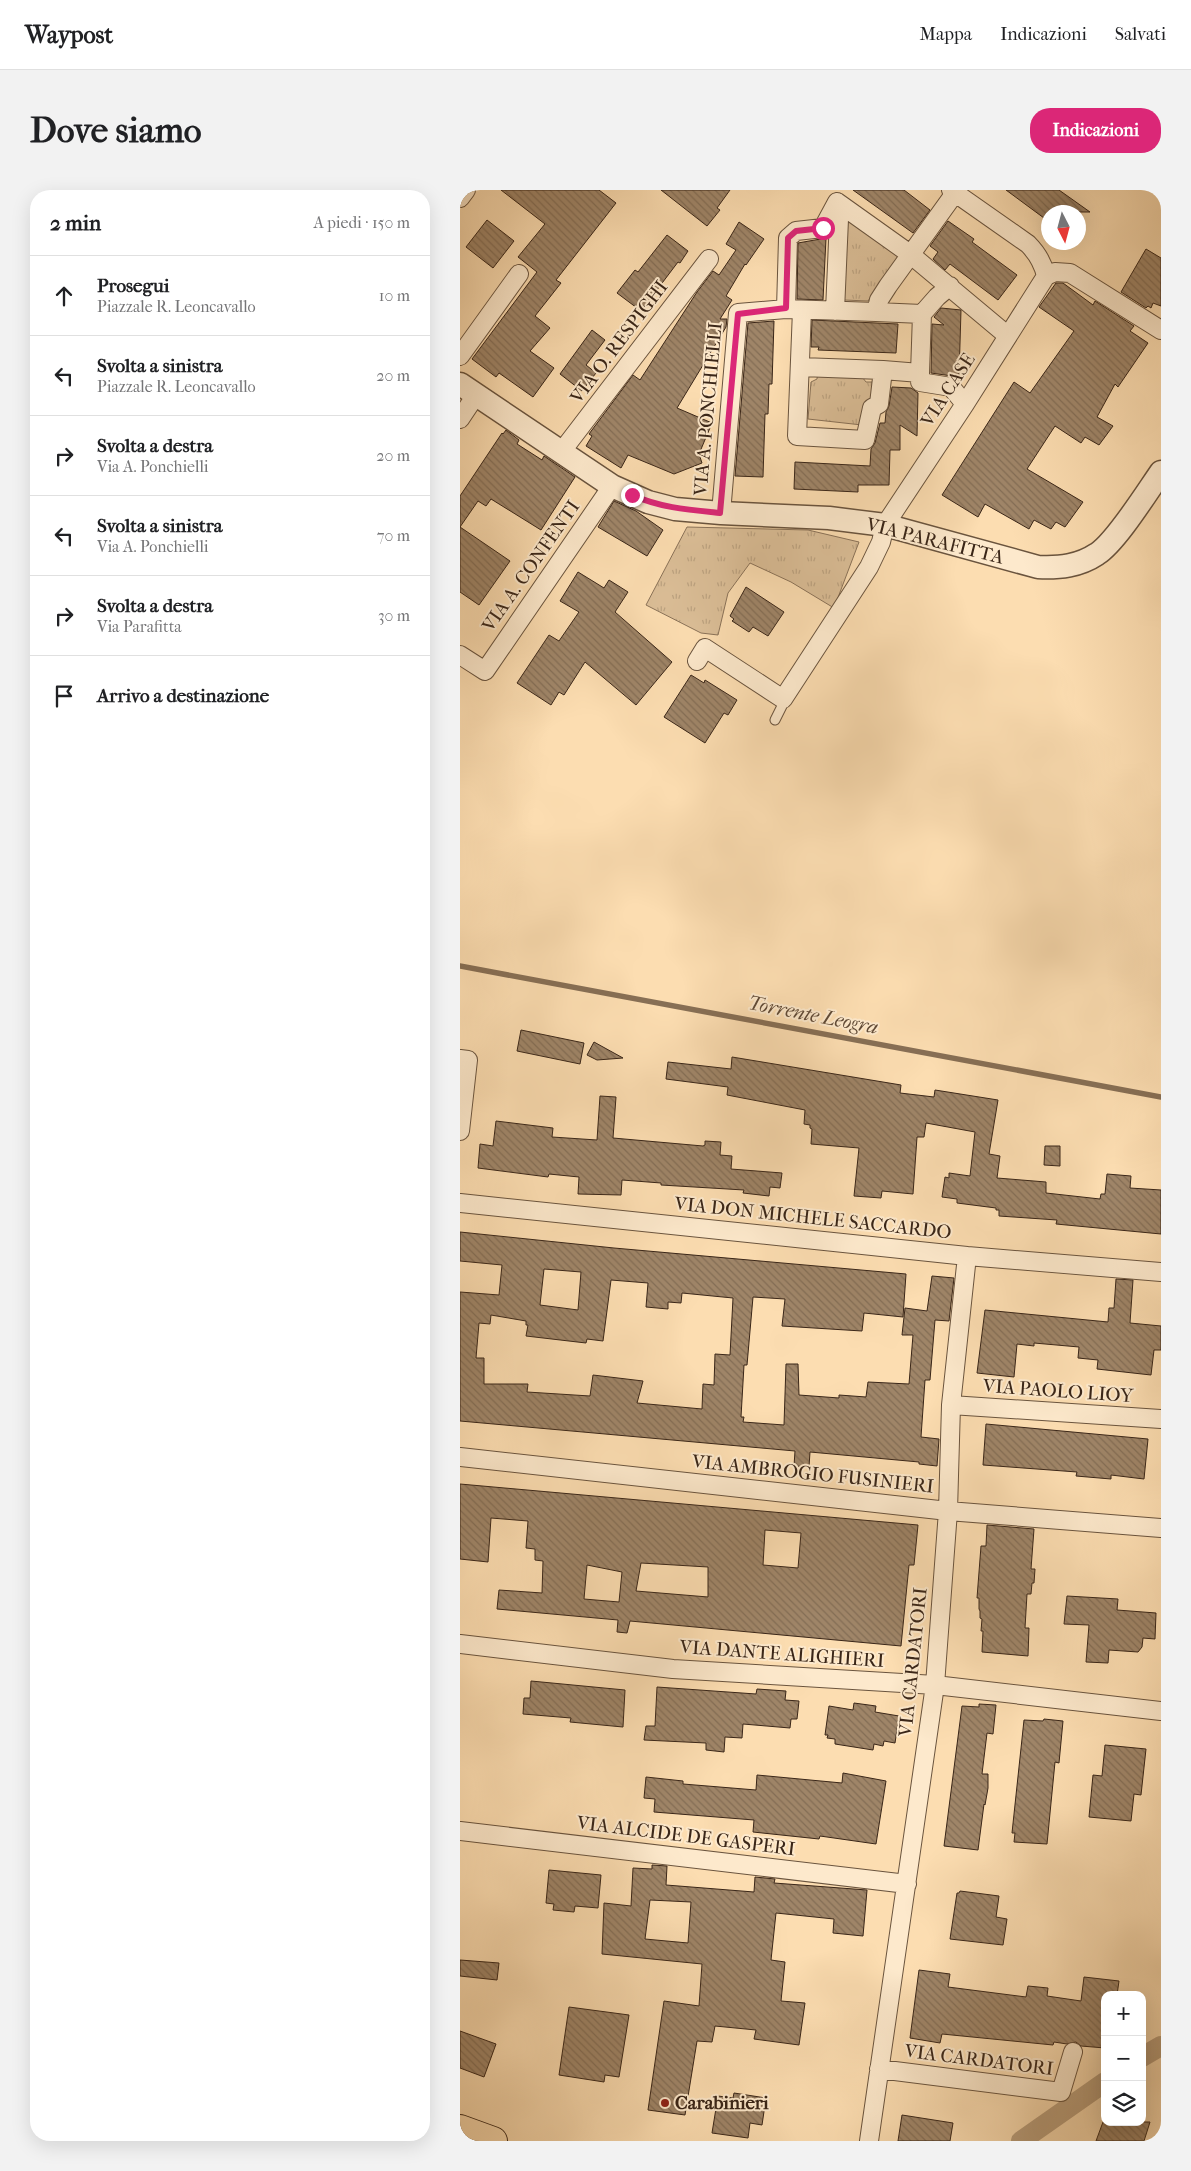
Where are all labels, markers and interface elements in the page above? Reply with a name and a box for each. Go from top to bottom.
text: Waypost [25,21,113,49]
text: Mappa [919,24,972,45]
text: Indicazioni [1000,24,1087,45]
text: Salvati [1115,24,1166,45]
button: Indicazioni [1030,108,1161,153]
text: Dove siamo [30,110,202,151]
north arrow [1041,205,1086,250]
text: 2 min [50,211,101,235]
text: A piedi · 150 m [313,213,410,232]
route start [812,217,835,240]
text: Prosegui [97,275,169,297]
street label: VIA O. RESPIGHI [565,276,672,409]
icon: ahead [50,282,78,310]
text: 10 m [379,286,410,305]
text: Piazzale R. Leoncavallo [97,297,256,316]
street label: VIA A. PONCHIELLI [689,321,727,498]
street label: VIA CASE [916,349,980,432]
text: Svolta a sinistra [97,355,223,377]
icon: left [50,362,78,390]
text: 20 m [376,366,410,385]
text: Piazzale R. Leoncavallo [97,377,256,396]
text: Svolta a destra [97,435,213,457]
icon: right [50,442,78,470]
text: 20 m [376,446,410,465]
text: Via A. Ponchielli [97,457,209,476]
route end [621,484,644,507]
street label: VIA A. CONFENTI [477,496,584,637]
street label: VIA PARAFITTA [863,513,1007,569]
text: Svolta a sinistra [97,515,223,537]
icon: left [50,522,78,550]
text: 70 m [377,526,410,545]
text: Via A. Ponchielli [97,537,209,556]
text: Svolta a destra [97,595,213,617]
icon: right [50,602,78,630]
text: 30 m [378,606,410,625]
text: Via Parafitta [97,617,182,636]
icon: arrive [50,682,78,710]
text: Arrivo a destinazione [97,685,269,707]
water label: Torrente Leogra [746,991,880,1039]
street label: VIA DON MICHELE SACCARDO [673,1192,952,1243]
street label: VIA PAOLO LIOY [981,1375,1135,1407]
street label: VIA AMBROGIO FUSINIERI [690,1450,935,1498]
street label: VIA CARDATORI [894,1586,932,1739]
street label: VIA DANTE ALIGHIERI [678,1636,885,1672]
street label: VIA ALCIDE DE GASPERI [575,1812,796,1860]
map controls [1101,1991,1146,2126]
button: + [1101,1991,1146,2036]
button: − [1101,2036,1146,2081]
street label: VIA CARDATORI [902,2040,1055,2080]
button: layers [1101,2081,1146,2126]
place label: Carabinieri [675,2092,769,2114]
marker: Carabinieri [659,2097,671,2109]

